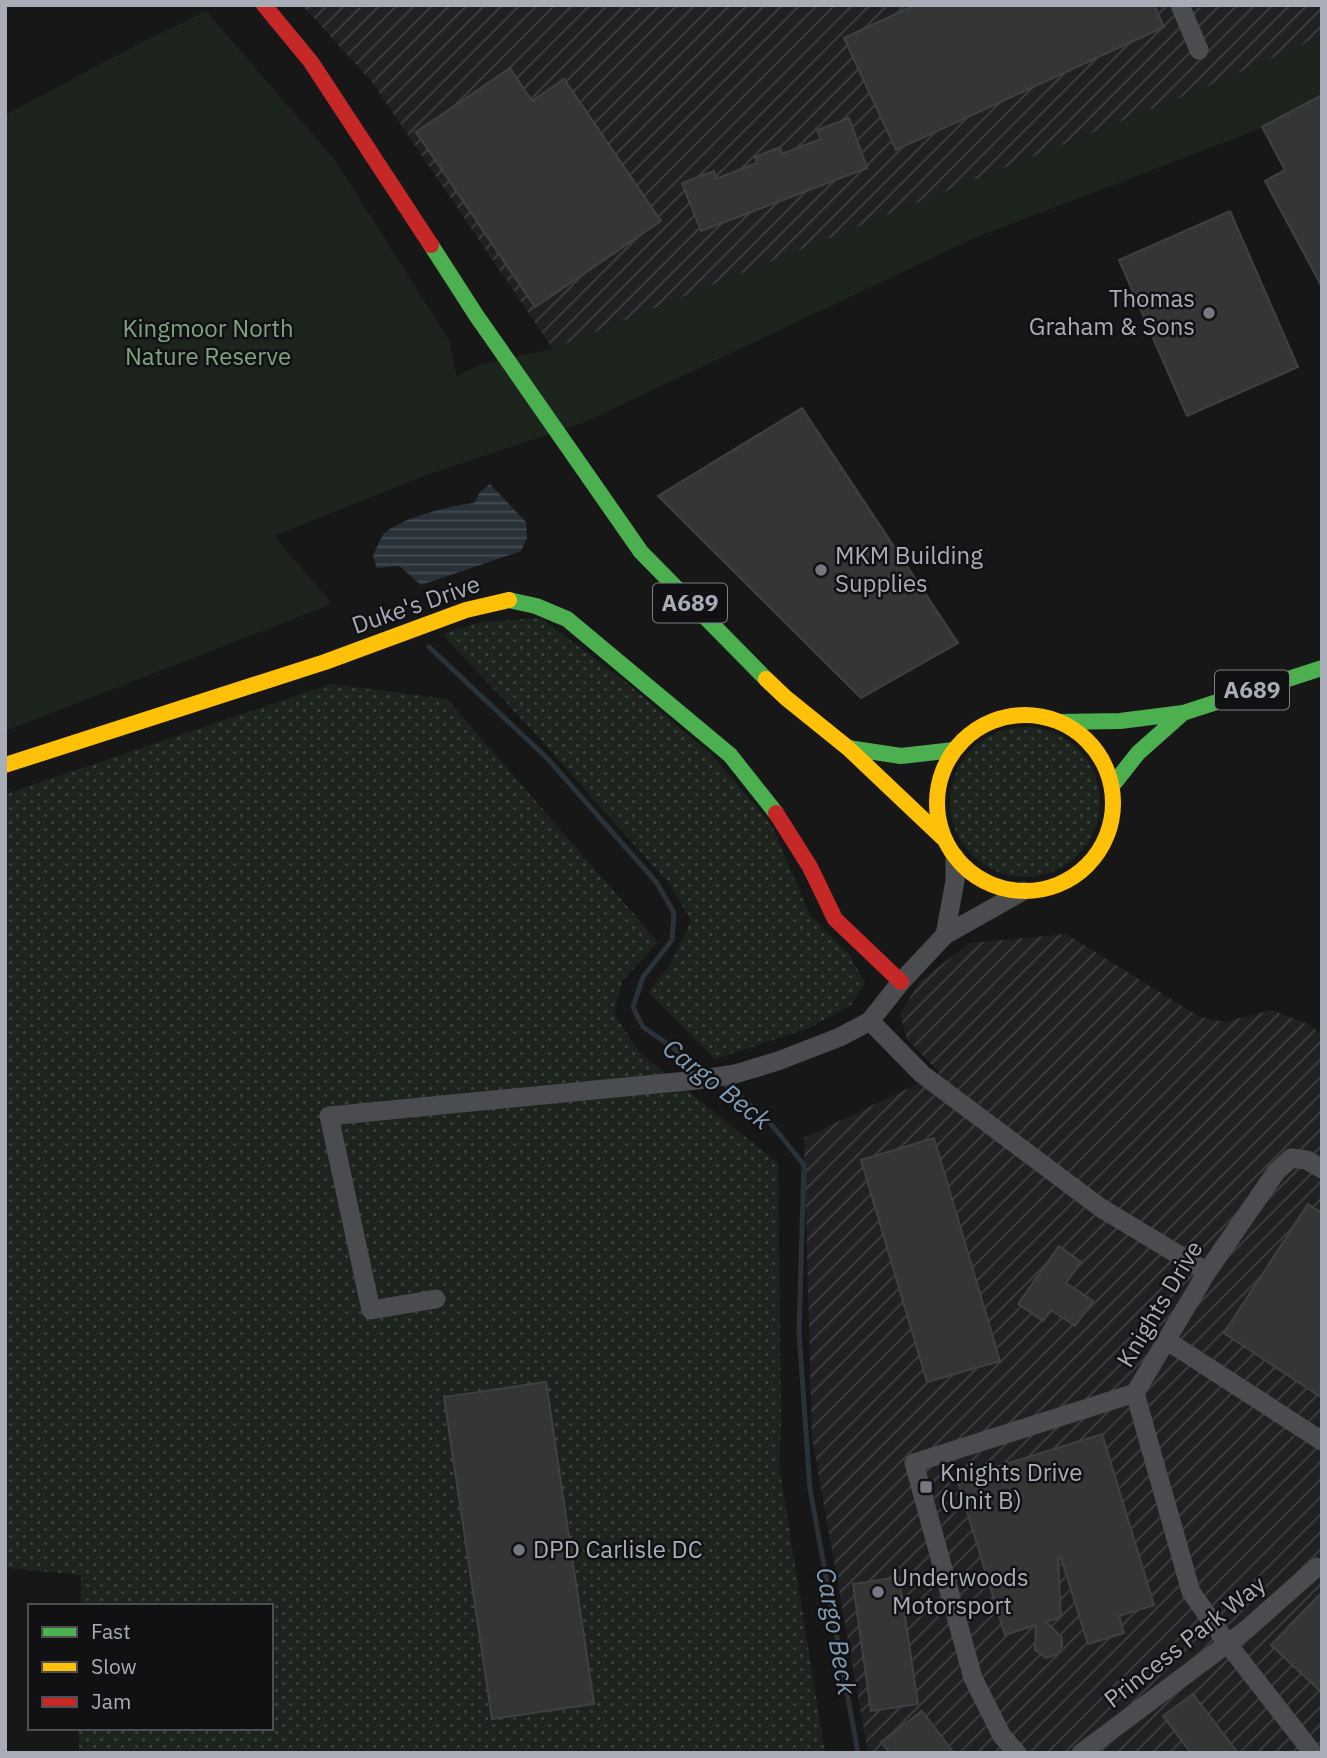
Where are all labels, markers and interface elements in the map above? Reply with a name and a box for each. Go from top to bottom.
place label: Thomas Graham & Sons [1029,282,1195,342]
marker: Thomas Graham & Sons [1201,305,1217,321]
park label: Kingmoor North Nature Reserve [122,312,294,372]
place label: MKM Building Supplies [835,539,983,599]
marker: MKM Building Supplies [813,562,829,578]
street label: Duke's Drive [347,567,484,641]
road number: A689 [653,583,727,622]
road number: A689 [1215,670,1289,710]
water label: Cargo Beck [656,1030,779,1137]
street label: Knights Drive [1109,1234,1210,1373]
place label: Knights Drive (Unit B) [940,1456,1082,1516]
marker: Knights Drive (Unit B) [918,1479,934,1495]
place label: DPD Carlisle DC [533,1533,703,1565]
marker: DPD Carlisle DC [511,1542,527,1558]
place label: Underwoods Motorsport [892,1561,1029,1621]
water label: Cargo Beck [809,1565,865,1698]
street label: Princess Park Way [1097,1568,1272,1714]
marker: Underwoods Motorsport [870,1584,886,1600]
legend [28,1604,273,1730]
text: Fast [91,1617,131,1645]
text: Slow [91,1652,137,1680]
text: Jam [91,1687,131,1715]

